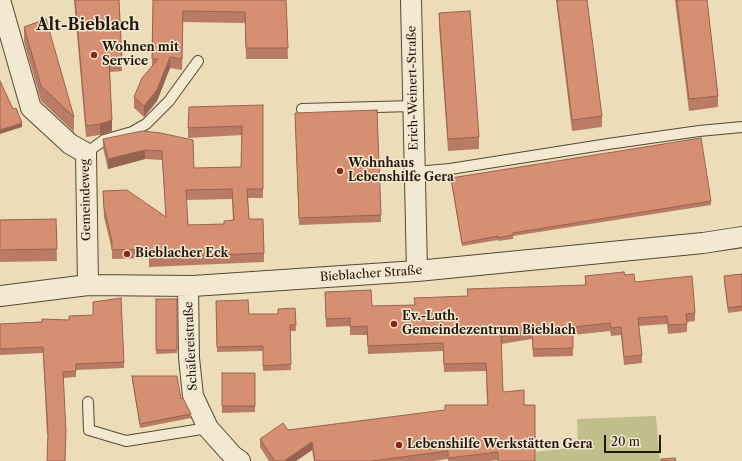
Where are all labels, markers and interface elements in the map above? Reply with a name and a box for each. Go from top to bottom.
district label: Alt-Bieblach [36,15,140,35]
street label: Erich-Weinert-Straße [405,25,421,151]
place label: Wohnen mit Service [102,41,179,69]
marker: Wohnen mit Service [89,50,99,60]
place label: Wohnhaus Lebenshilfe Gera [348,157,454,185]
street label: Gemeindeweg [78,159,94,241]
marker: Wohnhaus Lebenshilfe Gera [335,166,345,176]
place label: Bieblacher Eck [135,247,228,261]
marker: Bieblacher Eck [122,249,132,259]
street label: Bieblacher Straße [319,263,423,285]
street label: Schäfereistraße [181,301,201,391]
place label: Ev.-Luth. Gemeindezentrum Bieblach [402,310,576,338]
marker: Ev.-Luth. Gemeindezentrum Bieblach [389,319,399,329]
scale bar [606,427,663,453]
text: 20 m [611,434,640,449]
place label: Lebenshilfe Werkstätten Gera [407,438,593,452]
marker: Lebenshilfe Werkstätten Gera [394,440,404,450]

